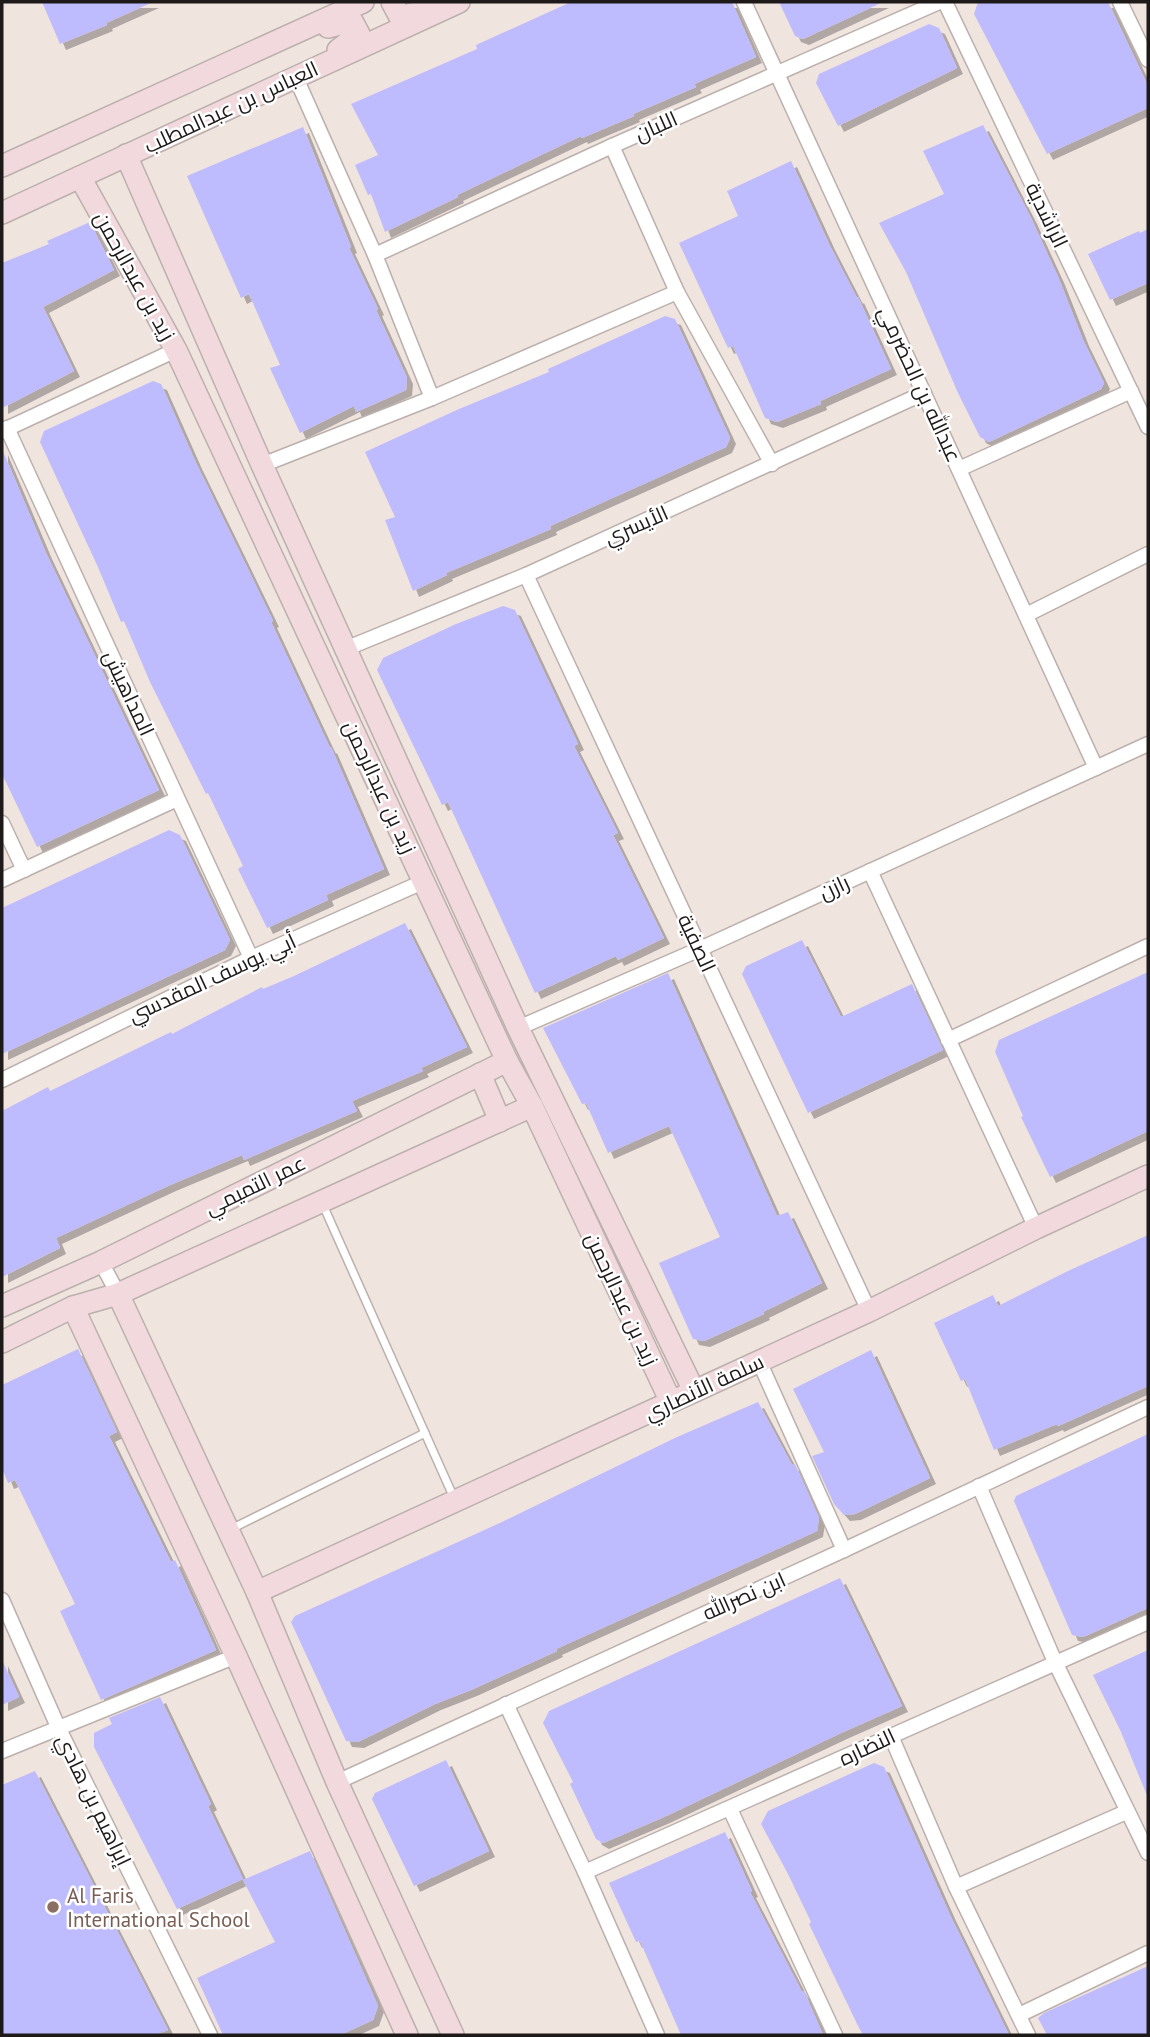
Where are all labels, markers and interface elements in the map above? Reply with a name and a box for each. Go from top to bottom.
street label: العباس بن عبدالمطلب [140,55,322,159]
street label: اللبان [630,105,682,147]
street label: الراشدية [1020,178,1074,252]
street label: زيد بن عبدالرحمن [88,207,182,345]
street label: عبدالله بن الحضرمي [869,302,968,467]
street label: الأيسري [600,499,674,554]
street label: المداهيش [97,646,161,740]
street label: زيد بن عبدالرحمن [337,716,423,858]
street label: رازن [814,868,854,906]
street label: الصفية [672,910,722,976]
street label: أبي يوسف المقدسي [124,927,302,1032]
street label: عمر التميمي [200,1149,311,1224]
street label: زيد بن عبدالرحمن [579,1228,665,1370]
street label: سلمة الأنصاري [640,1348,769,1429]
street label: ابن نصرالله [698,1566,790,1626]
street label: النضاره [834,1722,900,1772]
street label: إبراهيم بن هادي [48,1730,138,1872]
place label: Al Faris International School [67,1882,250,1933]
marker: Al Faris International School [45,1899,61,1915]

